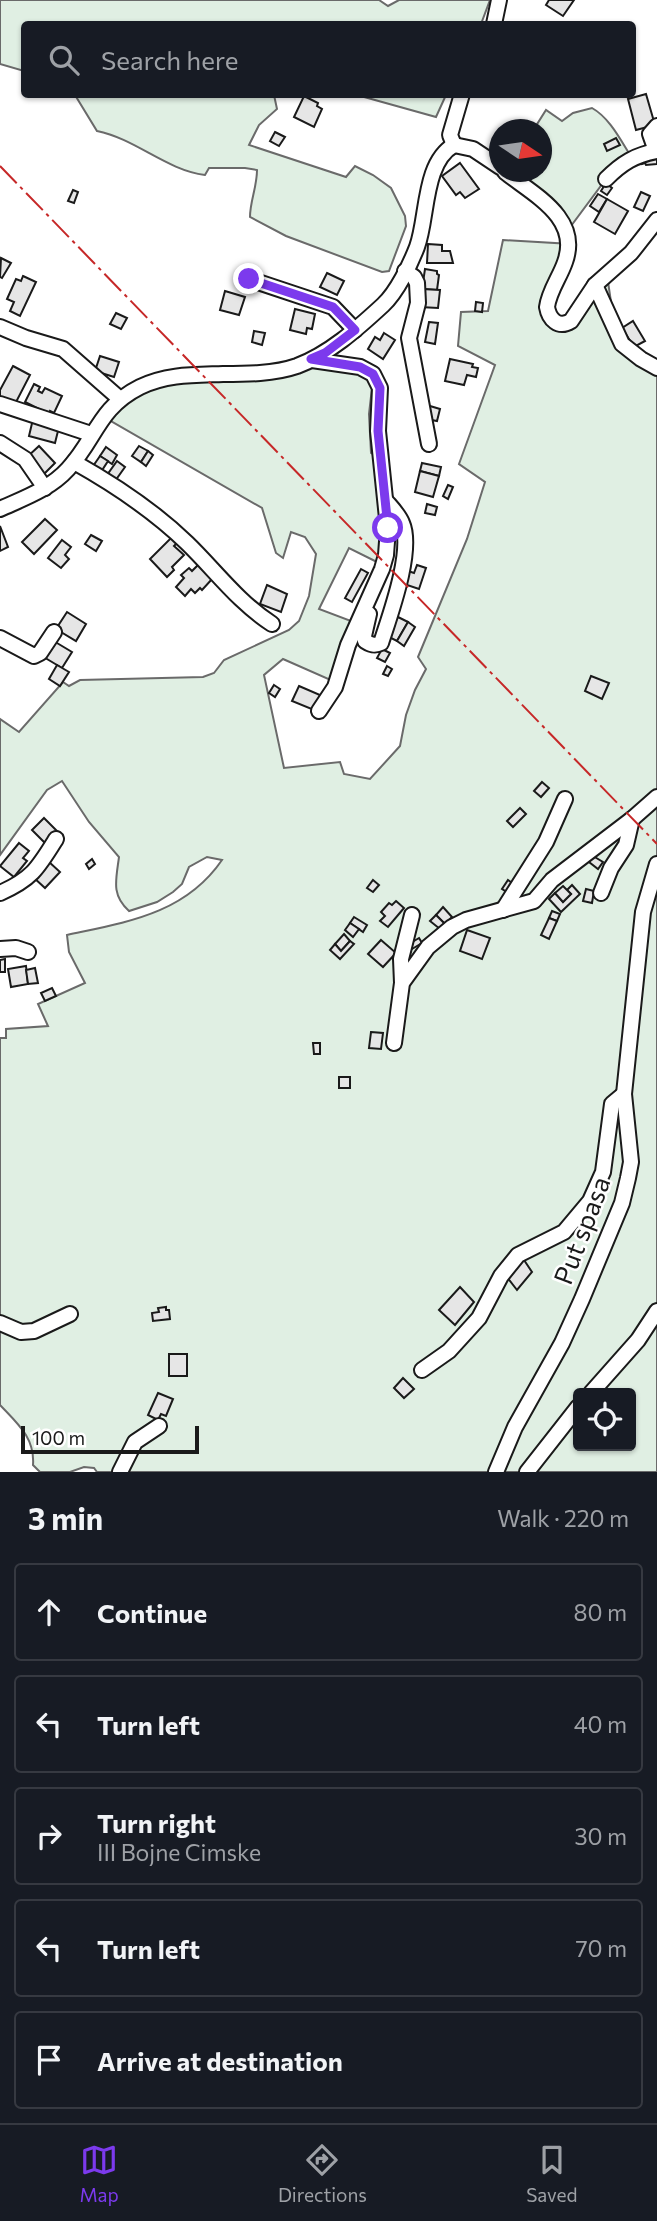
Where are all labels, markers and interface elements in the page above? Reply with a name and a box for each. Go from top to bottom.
search box [21,21,636,98]
icon: search [45,41,83,79]
text: Search here [101,44,239,75]
north arrow [489,119,552,182]
route end [233,263,264,294]
route start [372,512,403,543]
street label: Put spasa [546,1172,616,1288]
map controls [573,1388,636,1451]
button: locate [573,1388,636,1451]
scale bar [21,1423,200,1455]
text: 100 m [32,1426,85,1449]
text: 3 min [28,1499,103,1536]
text: Walk · 220 m [497,1504,629,1532]
icon: ahead [30,1593,68,1631]
text: Continue [97,1597,207,1628]
text: 80 m [574,1598,627,1626]
icon: left [30,1705,68,1743]
text: Turn left [97,1709,200,1740]
text: 40 m [574,1710,627,1738]
text: Turn right [97,1807,216,1838]
icon: right [30,1817,68,1855]
text: 30 m [574,1822,627,1850]
text: III Bojne Cimske [97,1838,261,1866]
icon: left [30,1929,68,1967]
text: Turn left [97,1933,200,1964]
text: 70 m [575,1934,627,1962]
icon: arrive [30,2041,68,2079]
text: Arrive at destination [97,2045,343,2076]
tab: Map [80,2141,119,2206]
tab: Directions [278,2141,367,2206]
tab: Saved [526,2141,577,2206]

